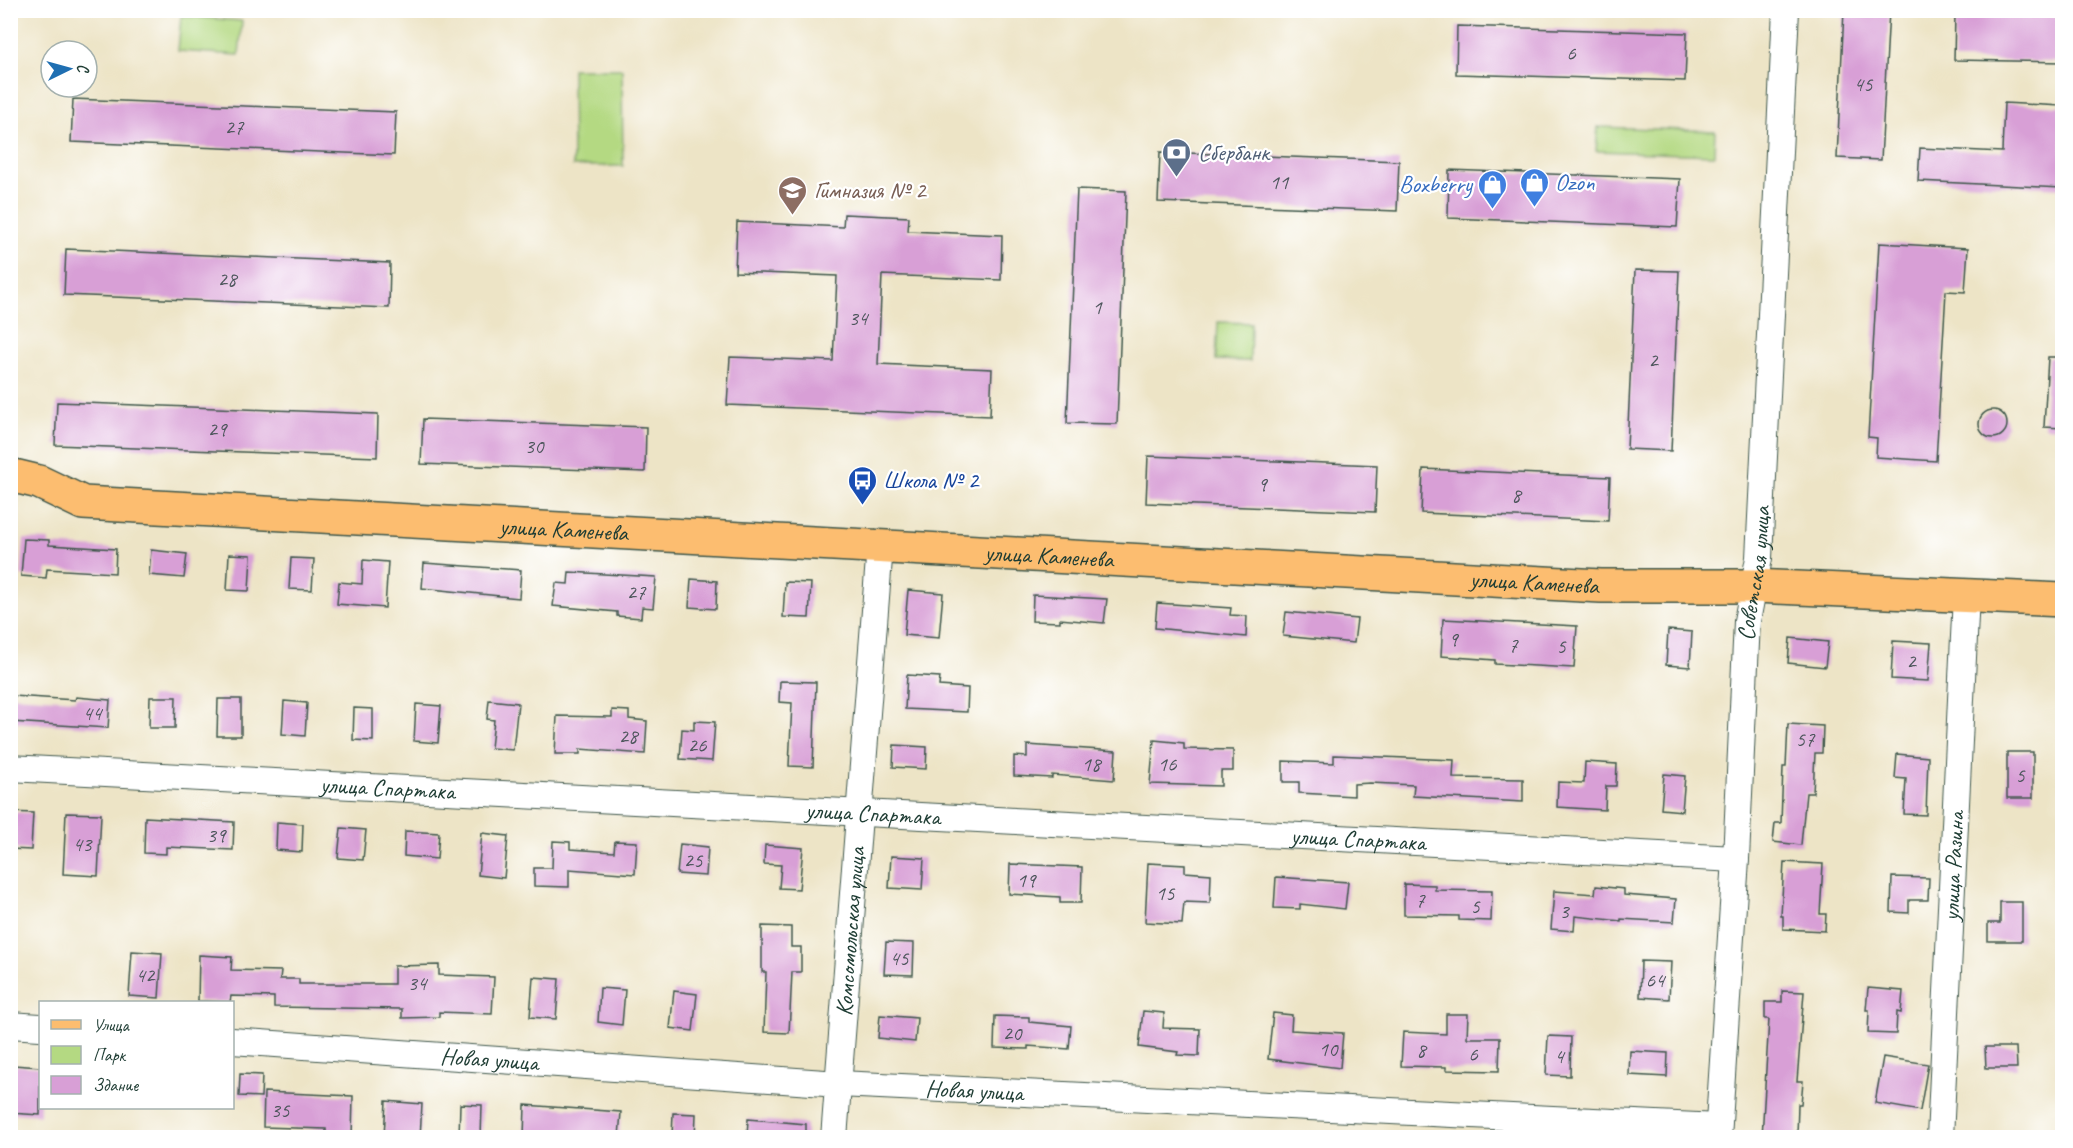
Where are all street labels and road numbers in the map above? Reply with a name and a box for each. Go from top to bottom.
street label: Советская улица [1731,504,1777,641]
street label: улица Каменева [497,511,630,548]
street label: улица Каменева [982,537,1116,574]
street label: улица Каменева [1467,564,1601,601]
street label: улица Спартака [317,769,458,807]
street label: улица Спартака [803,795,943,832]
street label: улица Разина [1935,809,1971,924]
street label: улица Спартака [1288,820,1428,858]
street label: Комсомольская улица [829,845,872,1017]
street label: Новая улица [439,1041,542,1078]
street label: Новая улица [925,1073,1026,1108]

